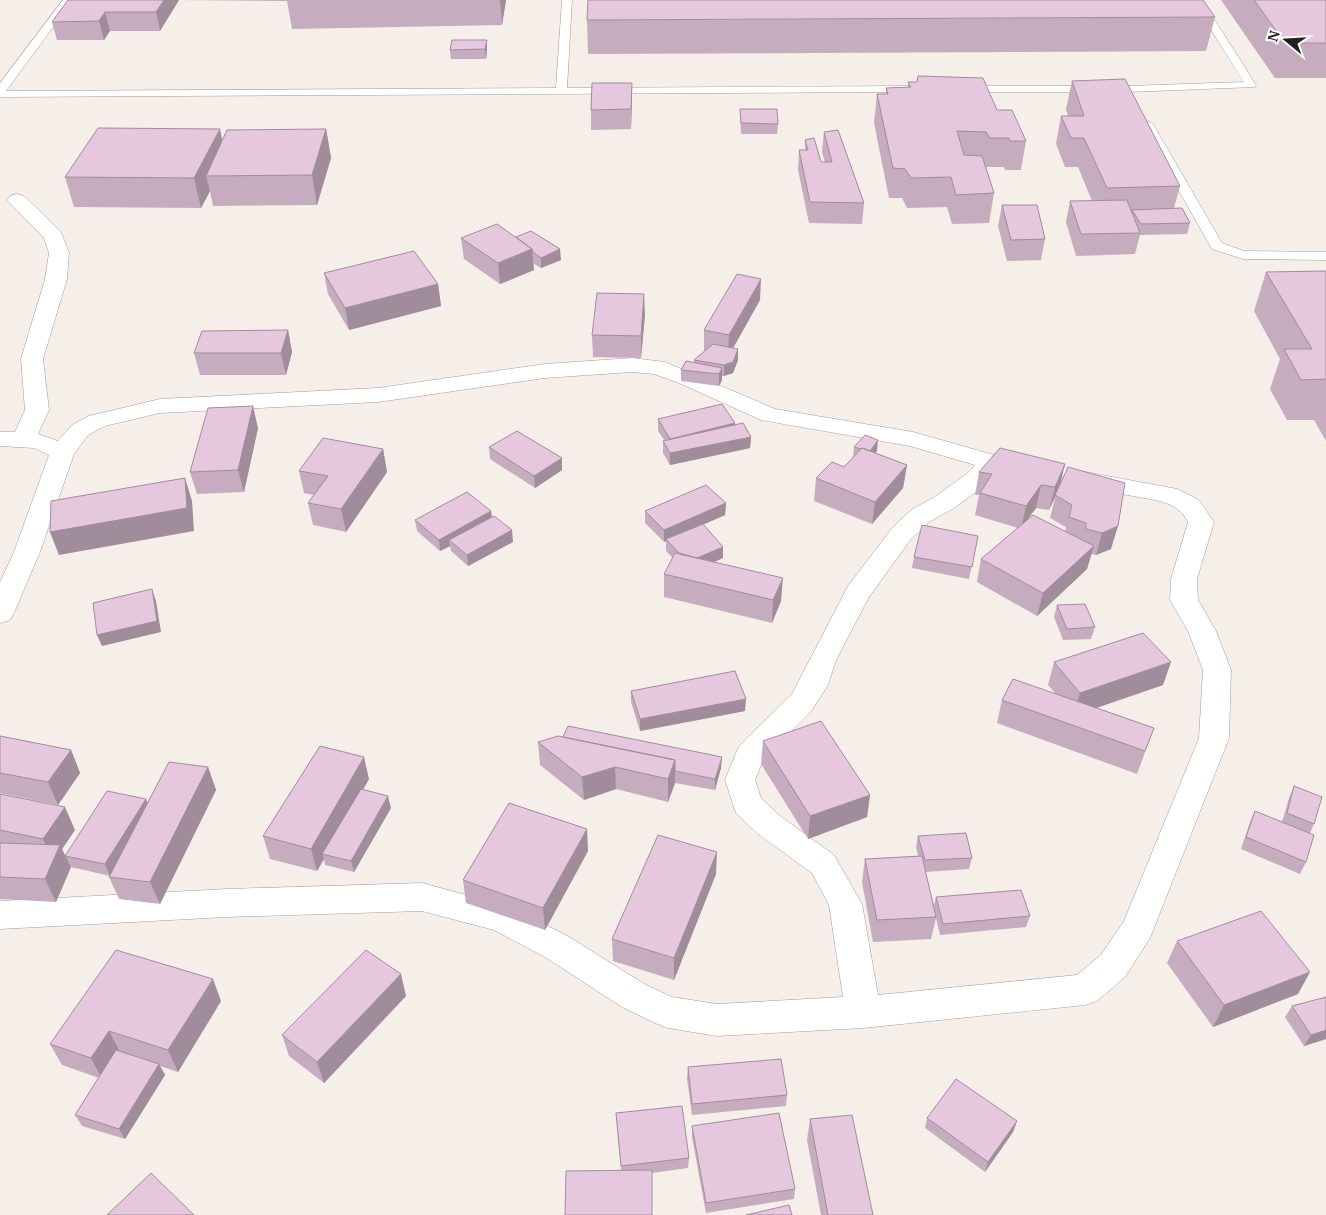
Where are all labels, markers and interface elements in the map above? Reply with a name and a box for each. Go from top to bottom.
north arrow [1261,15,1311,65]
text: N [1262,27,1284,44]

